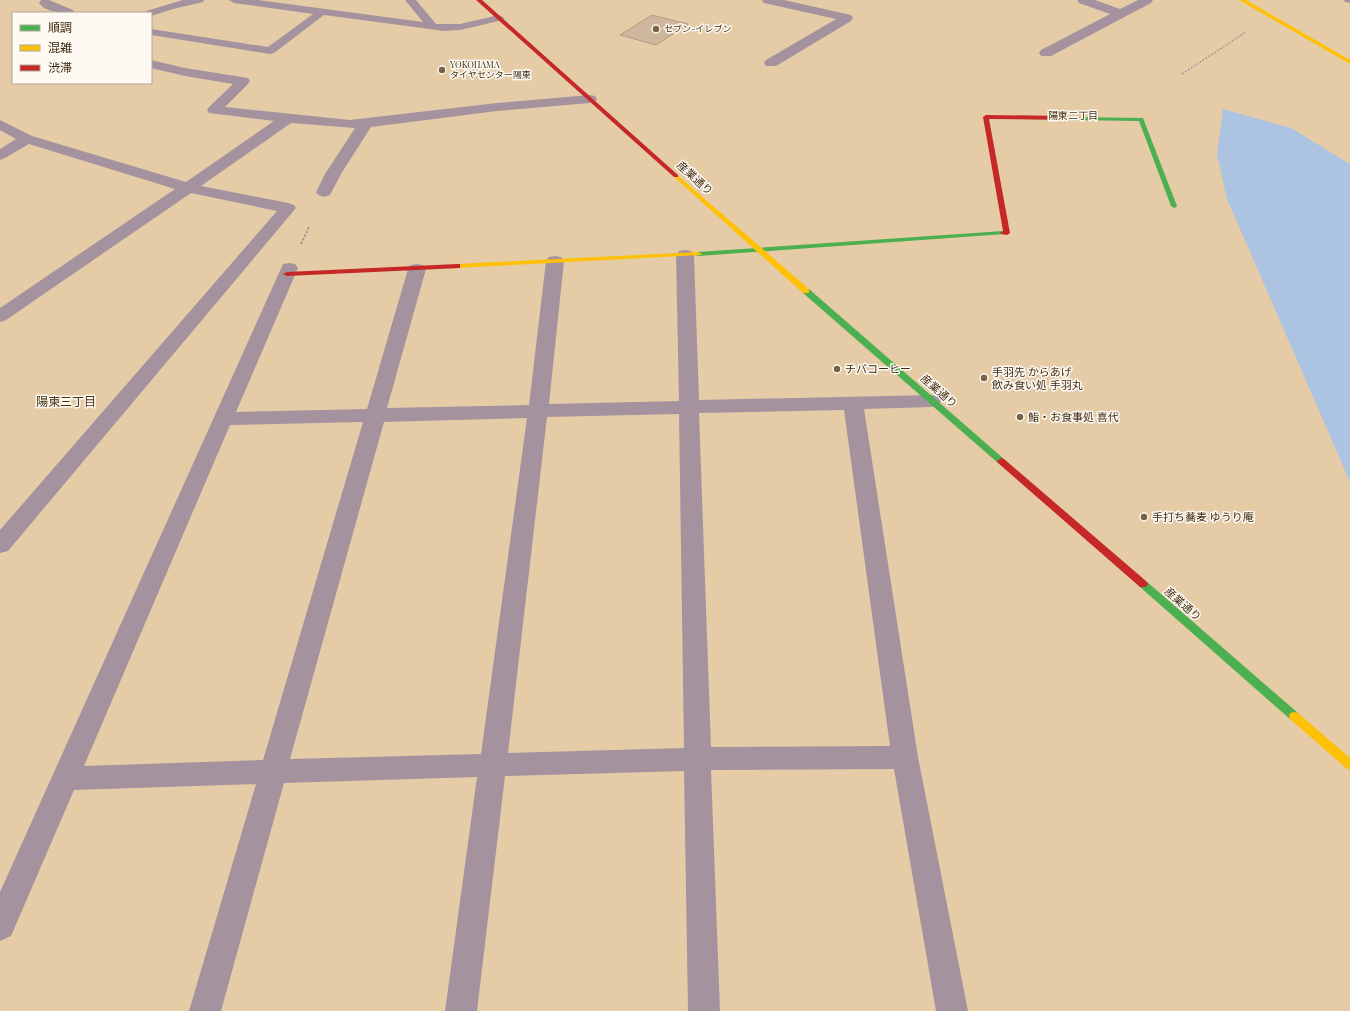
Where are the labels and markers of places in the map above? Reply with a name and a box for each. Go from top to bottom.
place label: セブン-イレブン [664,22,732,34]
marker: セブン-イレブン [651,24,661,34]
place label: YOKOHAMA タイヤセンター陽東 [449,58,531,80]
marker: YOKOHAMA タイヤセンター陽東 [437,65,447,75]
place label: チバコーヒー [845,361,911,376]
marker: チバコーヒー [832,364,842,374]
place label: 手羽先 からあげ 飲み食い処 手羽丸 [992,364,1083,392]
marker: 手羽先 からあげ 飲み食い処 手羽丸 [979,373,989,383]
place label: 鮨・お食事処 喜代 [1028,409,1119,424]
marker: 鮨・お食事処 喜代 [1015,412,1025,422]
place label: 手打ち蕎麦 ゆうり庵 [1152,509,1254,524]
marker: 手打ち蕎麦 ゆうり庵 [1139,512,1149,522]

